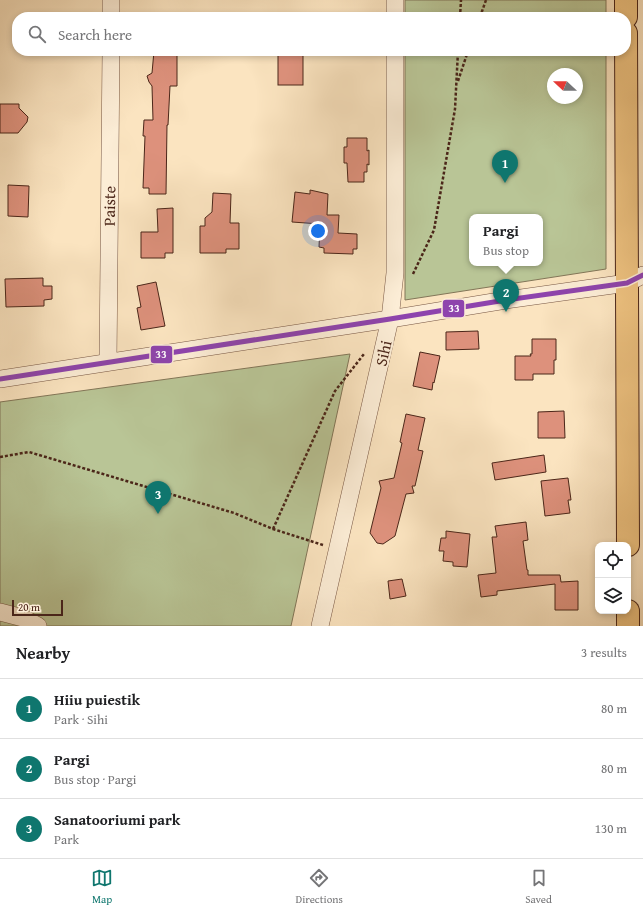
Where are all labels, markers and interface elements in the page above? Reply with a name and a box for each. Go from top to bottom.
search box [12,12,631,56]
icon: search [26,23,48,45]
text: Search here [58,24,132,45]
north arrow [547,68,583,104]
pin: 1 [492,150,518,183]
street label: Paiste [97,186,121,226]
popup [469,214,543,266]
text: Pargi [483,220,519,241]
your location [308,221,328,241]
text: Bus stop [483,241,529,260]
pin: 2 [493,279,519,312]
line badge: 33 [442,299,465,318]
text: 33 [448,300,460,316]
street label: Sihi [368,337,398,368]
line badge: 33 [150,345,173,364]
text: 33 [155,346,167,362]
pin: 3 [145,481,171,514]
map controls [595,542,631,614]
button: locate [595,542,631,578]
button: layers [595,578,631,614]
scale bar [12,598,63,617]
text: 20 m [18,599,40,615]
text: Nearby [16,640,70,665]
text: 3 results [581,643,627,662]
text: Hiiu puiestik [54,689,140,710]
text: 1 [26,699,32,718]
text: 80 m [601,699,627,718]
text: Park · Sihi [54,710,108,729]
text: Pargi [54,749,90,770]
text: 2 [26,759,32,778]
text: 80 m [601,759,627,778]
text: Bus stop · Pargi [54,770,136,789]
text: Sanatooriumi park [54,809,180,830]
text: 3 [26,819,32,838]
text: 130 m [595,819,627,838]
text: Park [54,830,79,849]
tab: Map [91,867,113,907]
tab: Directions [296,867,343,907]
tab: Saved [525,867,552,907]

